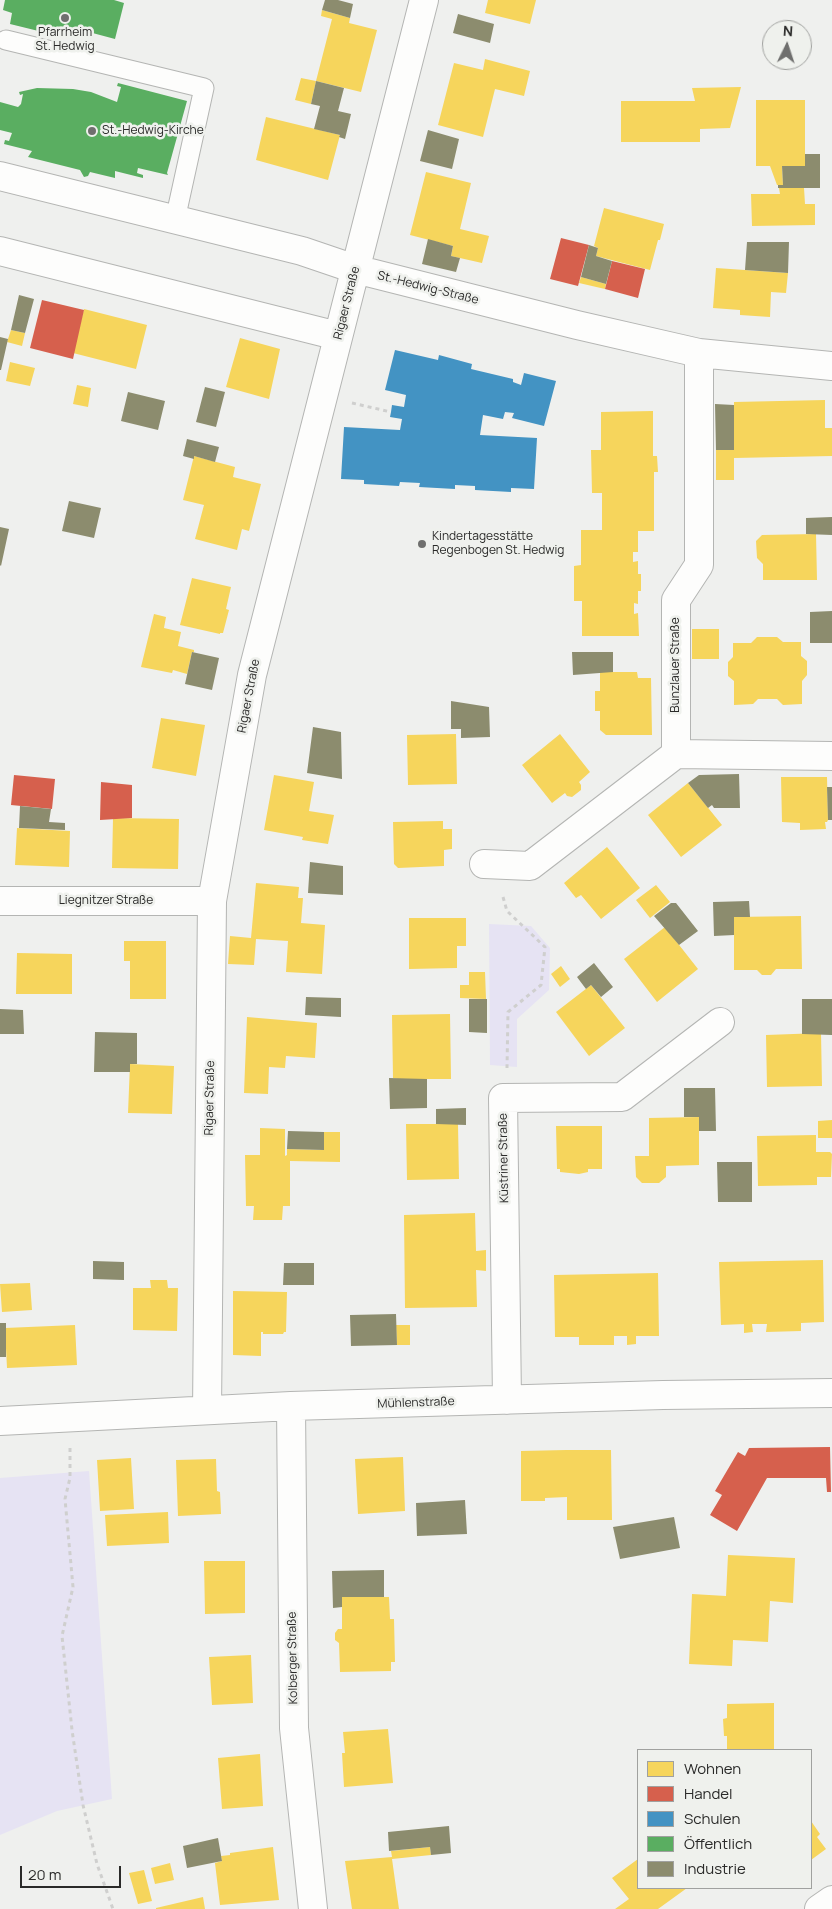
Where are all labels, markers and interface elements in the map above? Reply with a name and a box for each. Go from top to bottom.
marker: Pfarrheim St. Hedwig [59,12,71,24]
north arrow [762,20,812,70]
text: N [782,21,794,40]
place label: Pfarrheim St. Hedwig [35,26,95,54]
place label: St.-Hedwig-Kirche [102,124,204,138]
marker: St.-Hedwig-Kirche [86,125,98,137]
street label: Rigaer Straße [331,265,363,341]
street label: St.-Hedwig-Straße [376,268,480,308]
place label: Kindertagesstätte Regenbogen St. Hedwig [432,530,564,558]
marker: Kindertagesstätte Regenbogen St. Hedwig [416,538,428,550]
street label: Bunzlauer Straße [669,617,683,713]
street label: Rigaer Straße [235,658,263,734]
street label: Liegnitzer Straße [59,894,153,908]
street label: Rigaer Straße [202,1060,218,1136]
street label: Küstriner Straße [496,1113,512,1203]
street label: Mühlenstraße [377,1394,455,1412]
street label: Kolberger Straße [285,1612,301,1704]
legend [637,1749,812,1889]
text: Wohnen [684,1758,741,1779]
text: Handel [684,1783,733,1804]
text: Schulen [684,1808,740,1829]
text: Öffentlich [684,1833,752,1854]
scale bar [22,1856,124,1888]
text: Industrie [684,1858,746,1879]
text: 20 m [28,1864,61,1885]

